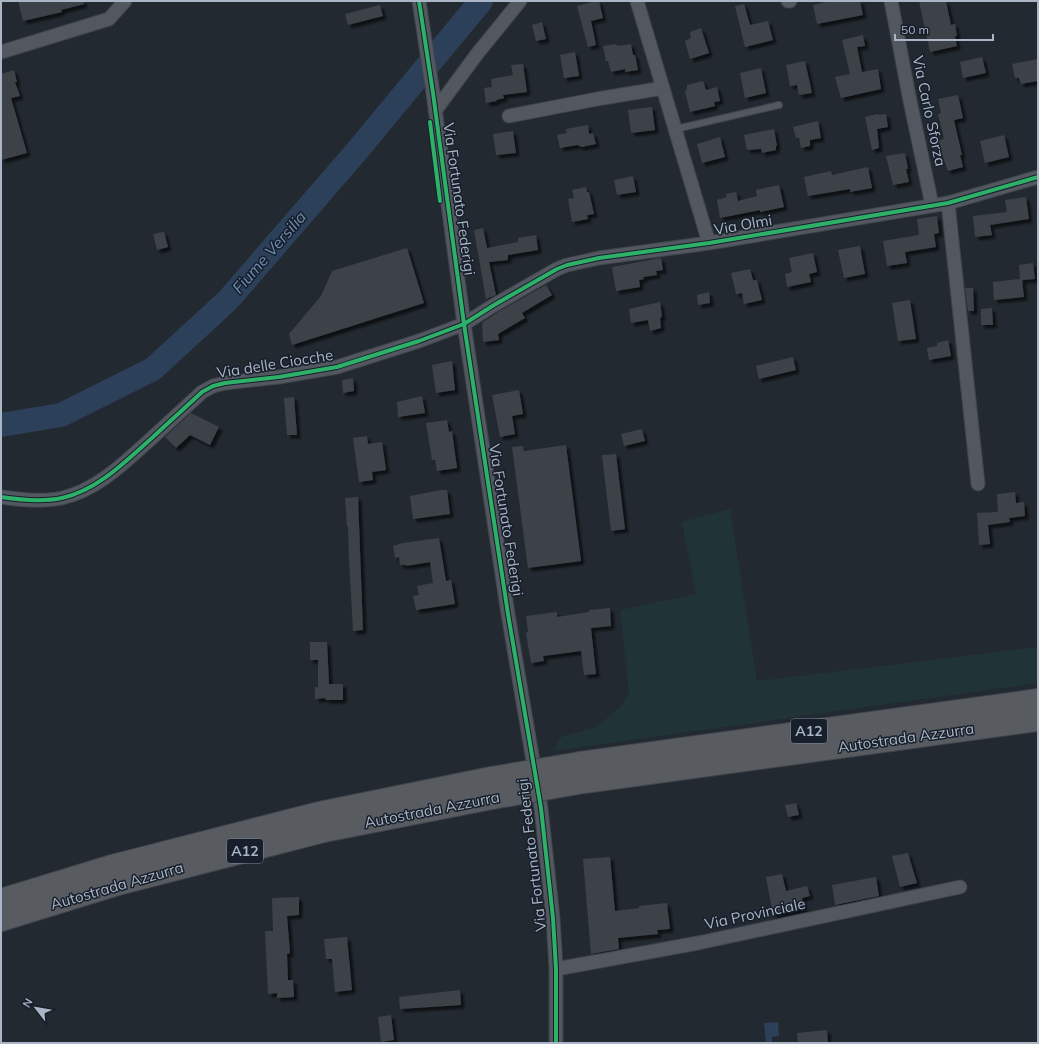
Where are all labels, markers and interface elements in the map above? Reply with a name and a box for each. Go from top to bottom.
scale bar [895,16,993,42]
text: 50 m [901,22,929,37]
street label: Via Carlo Sforza [909,54,950,168]
street label: Via Fortunato Federigi [439,121,480,276]
water label: Fiume Versilia [228,206,310,297]
street label: Via Olmi [712,210,774,239]
street label: Via delle Ciocche [215,345,334,382]
street label: Via Fortunato Federigi [485,442,528,597]
road number: A12 [791,719,827,743]
street label: Autostrada Azzurra [837,719,975,756]
street label: Via Fortunato Federigi [513,778,550,933]
street label: Autostrada Azzurra [363,787,501,832]
road number: A12 [227,839,263,863]
street label: Autostrada Azzurra [48,857,186,914]
street label: Via Provinciale [703,894,807,933]
north arrow [16,988,56,1028]
text: N [19,996,36,1010]

